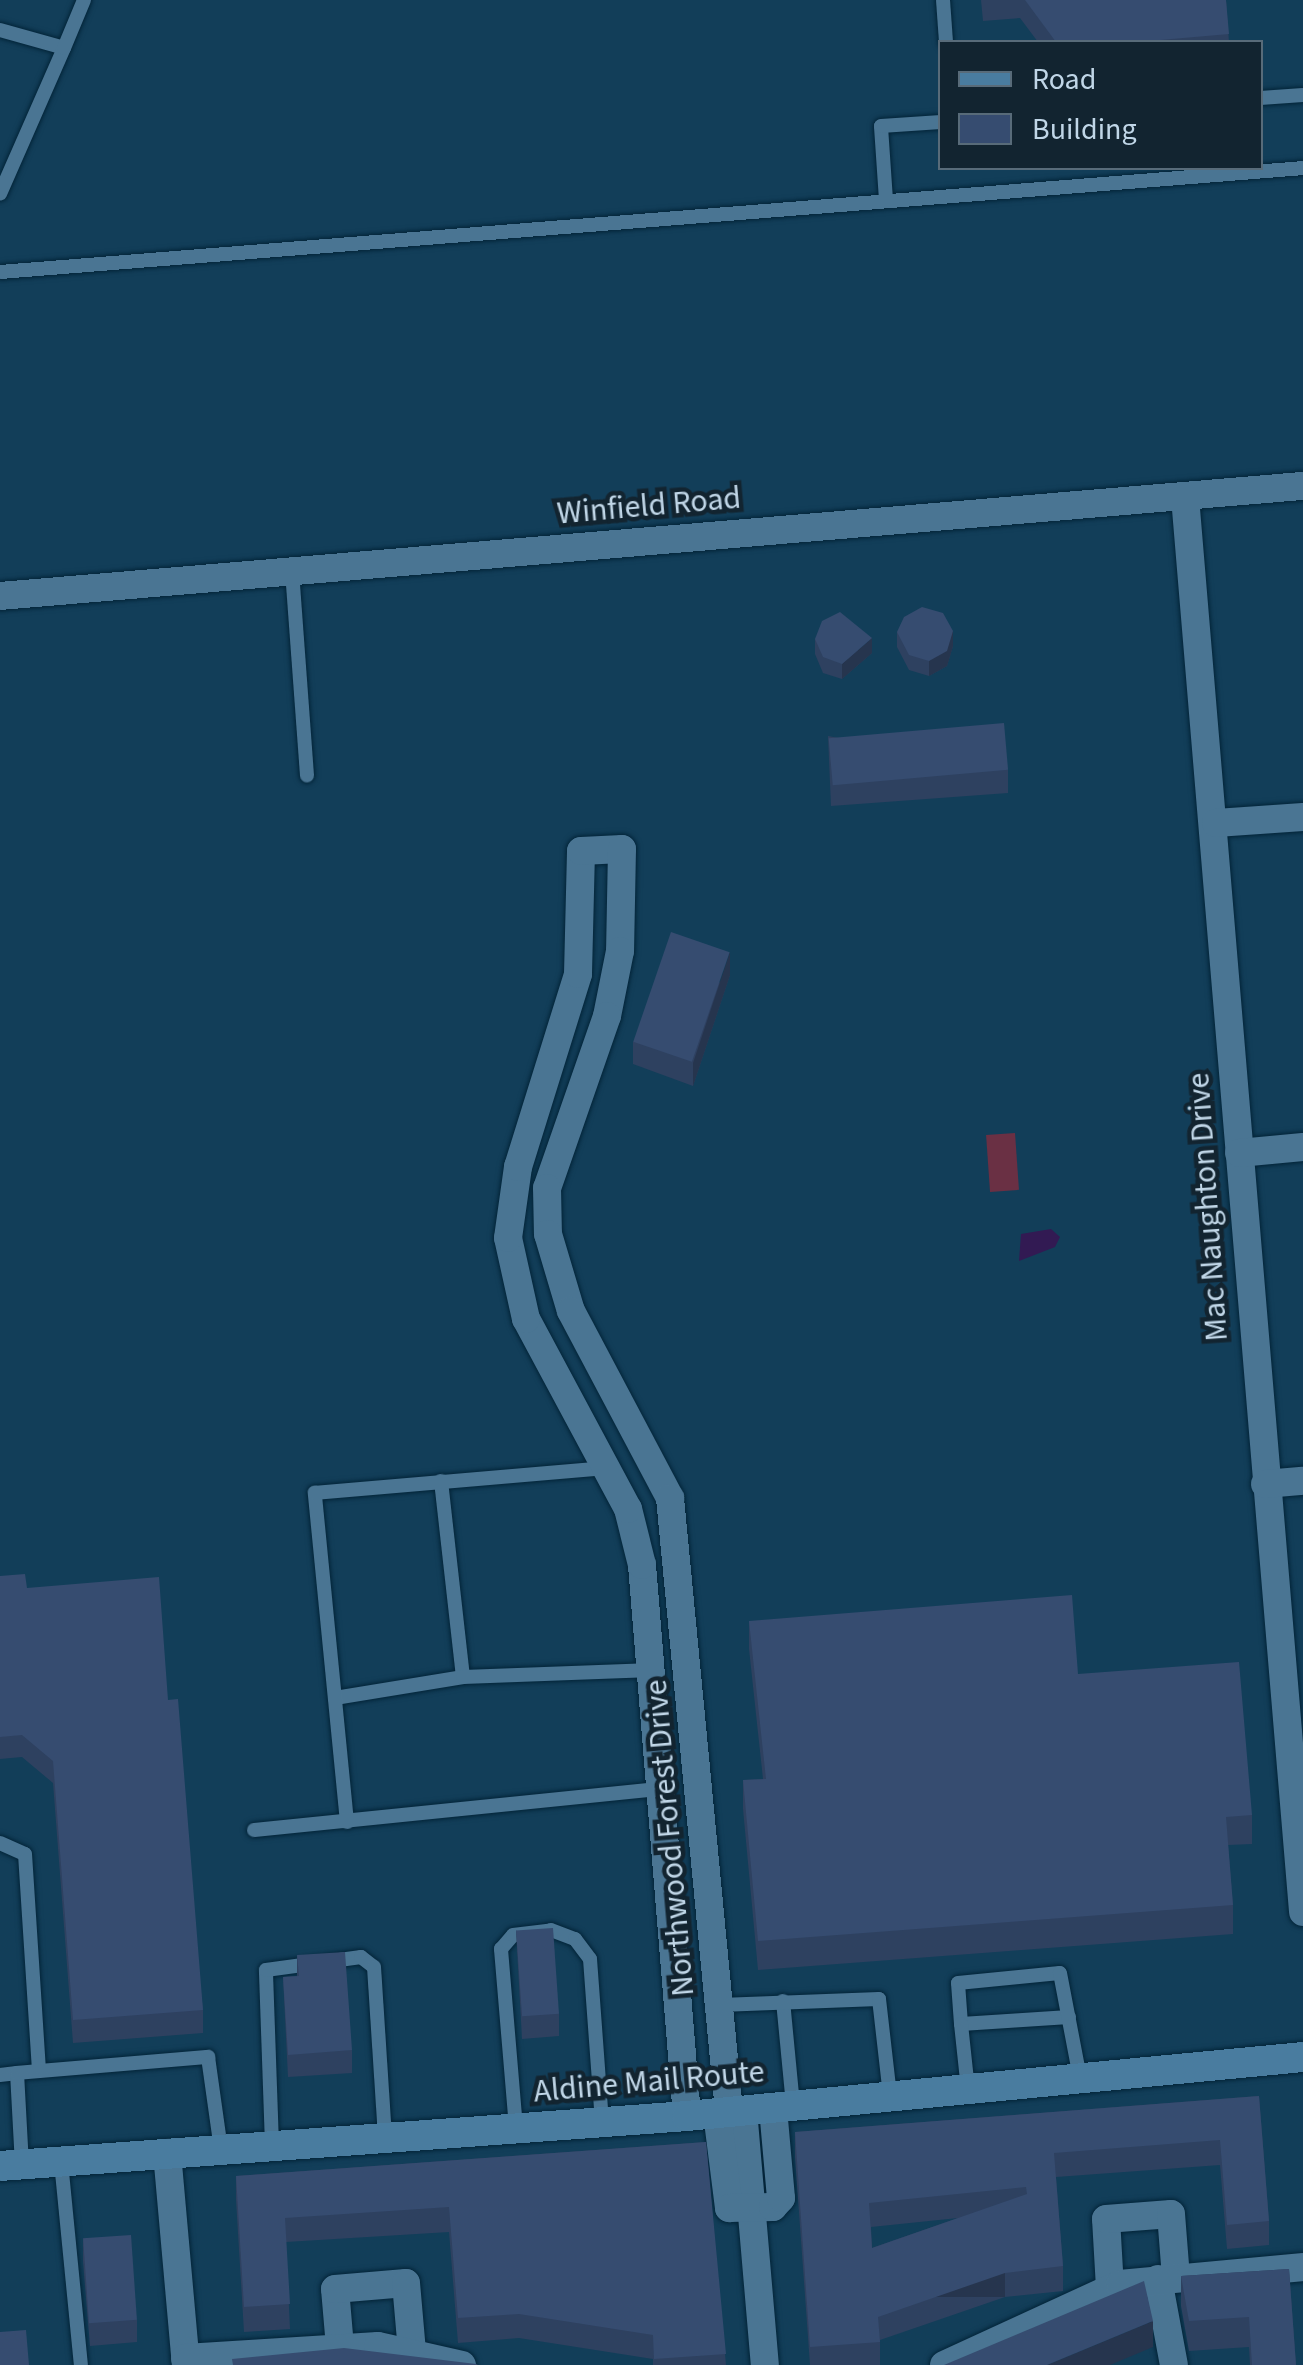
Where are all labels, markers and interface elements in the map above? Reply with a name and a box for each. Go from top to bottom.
legend [938,40,1263,170]
text: Road [1032,58,1096,101]
text: Building [1032,108,1137,151]
street label: Winfield Road [555,479,743,533]
street label: Mac Naughton Drive [1179,1071,1237,1343]
street label: Northwood Forest Drive [637,1678,703,1998]
street label: Aldine Mail Route [532,2053,766,2111]

